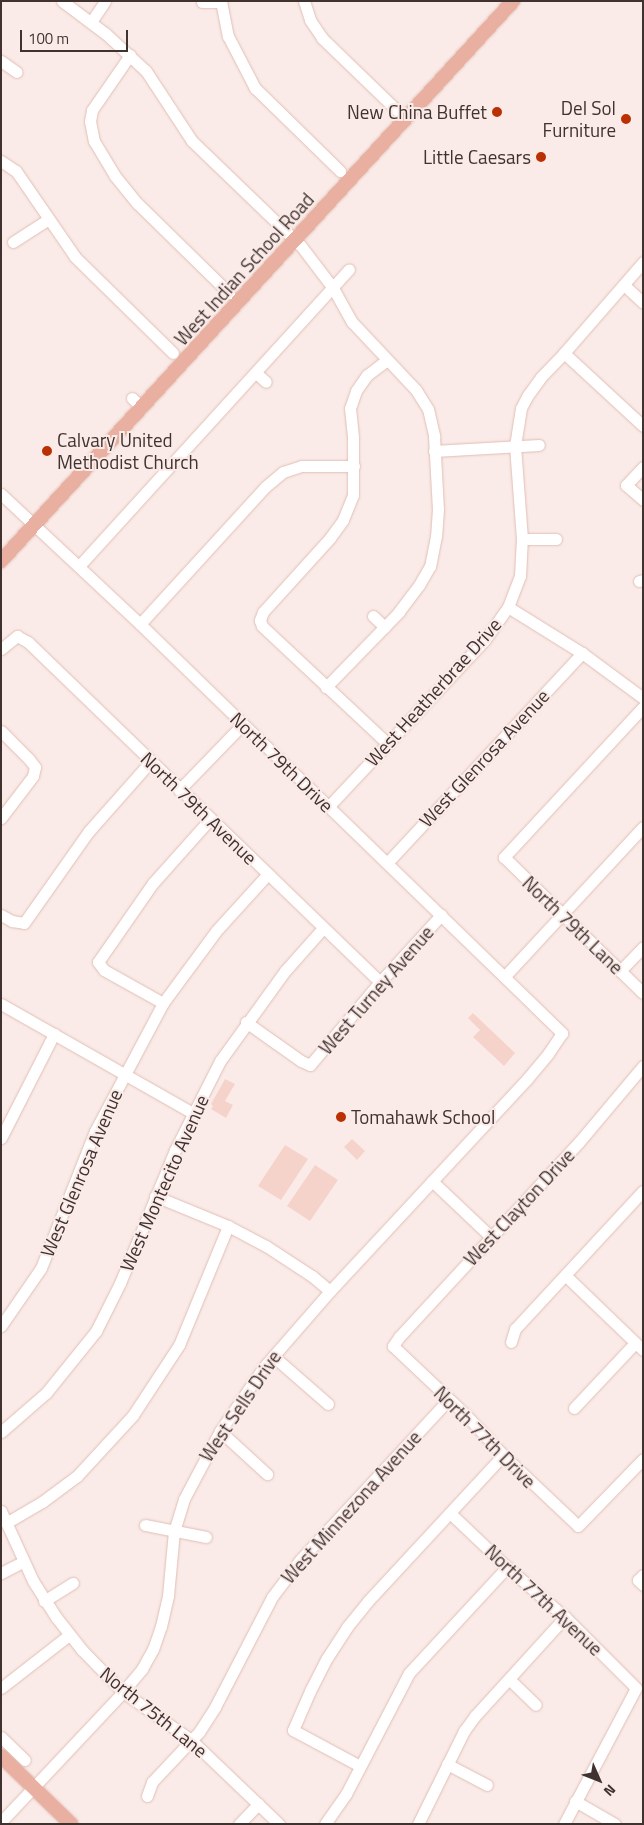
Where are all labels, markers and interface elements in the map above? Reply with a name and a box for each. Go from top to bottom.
scale bar [22,20,130,52]
text: 100 m [28,27,69,50]
place label: Del Sol Furniture [543,97,616,141]
place label: New China Buffet [347,101,487,123]
marker: New China Buffet [491,106,503,118]
marker: Del Sol Furniture [620,113,632,125]
place label: Little Caesars [423,146,531,168]
marker: Little Caesars [535,151,547,163]
street label: West Indian School Road [170,188,318,350]
place label: Calvary United Methodist Church [57,429,199,473]
marker: Calvary United Methodist Church [41,445,53,457]
street label: West Heatherbrae Drive [360,613,506,771]
street label: West Glenrosa Avenue [414,684,554,832]
street label: North 79th Drive [226,707,338,817]
street label: North 79th Avenue [136,747,262,869]
street label: North 79th Lane [518,871,628,979]
street label: West Turney Avenue [314,921,438,1059]
street label: West Glenrosa Avenue [35,1086,127,1260]
street label: West Montecito Avenue [115,1091,213,1275]
place label: Tomahawk School [351,1106,495,1128]
marker: Tomahawk School [335,1111,347,1123]
street label: West Clayton Drive [459,1144,579,1270]
street label: West Sells Drive [194,1346,286,1466]
street label: North 77th Drive [429,1381,541,1493]
street label: West Minnezona Avenue [276,1426,426,1588]
street label: North 77th Avenue [481,1540,607,1660]
street label: North 75th Lane [96,1662,212,1762]
north arrow [574,1755,624,1805]
text: N [599,1780,621,1802]

